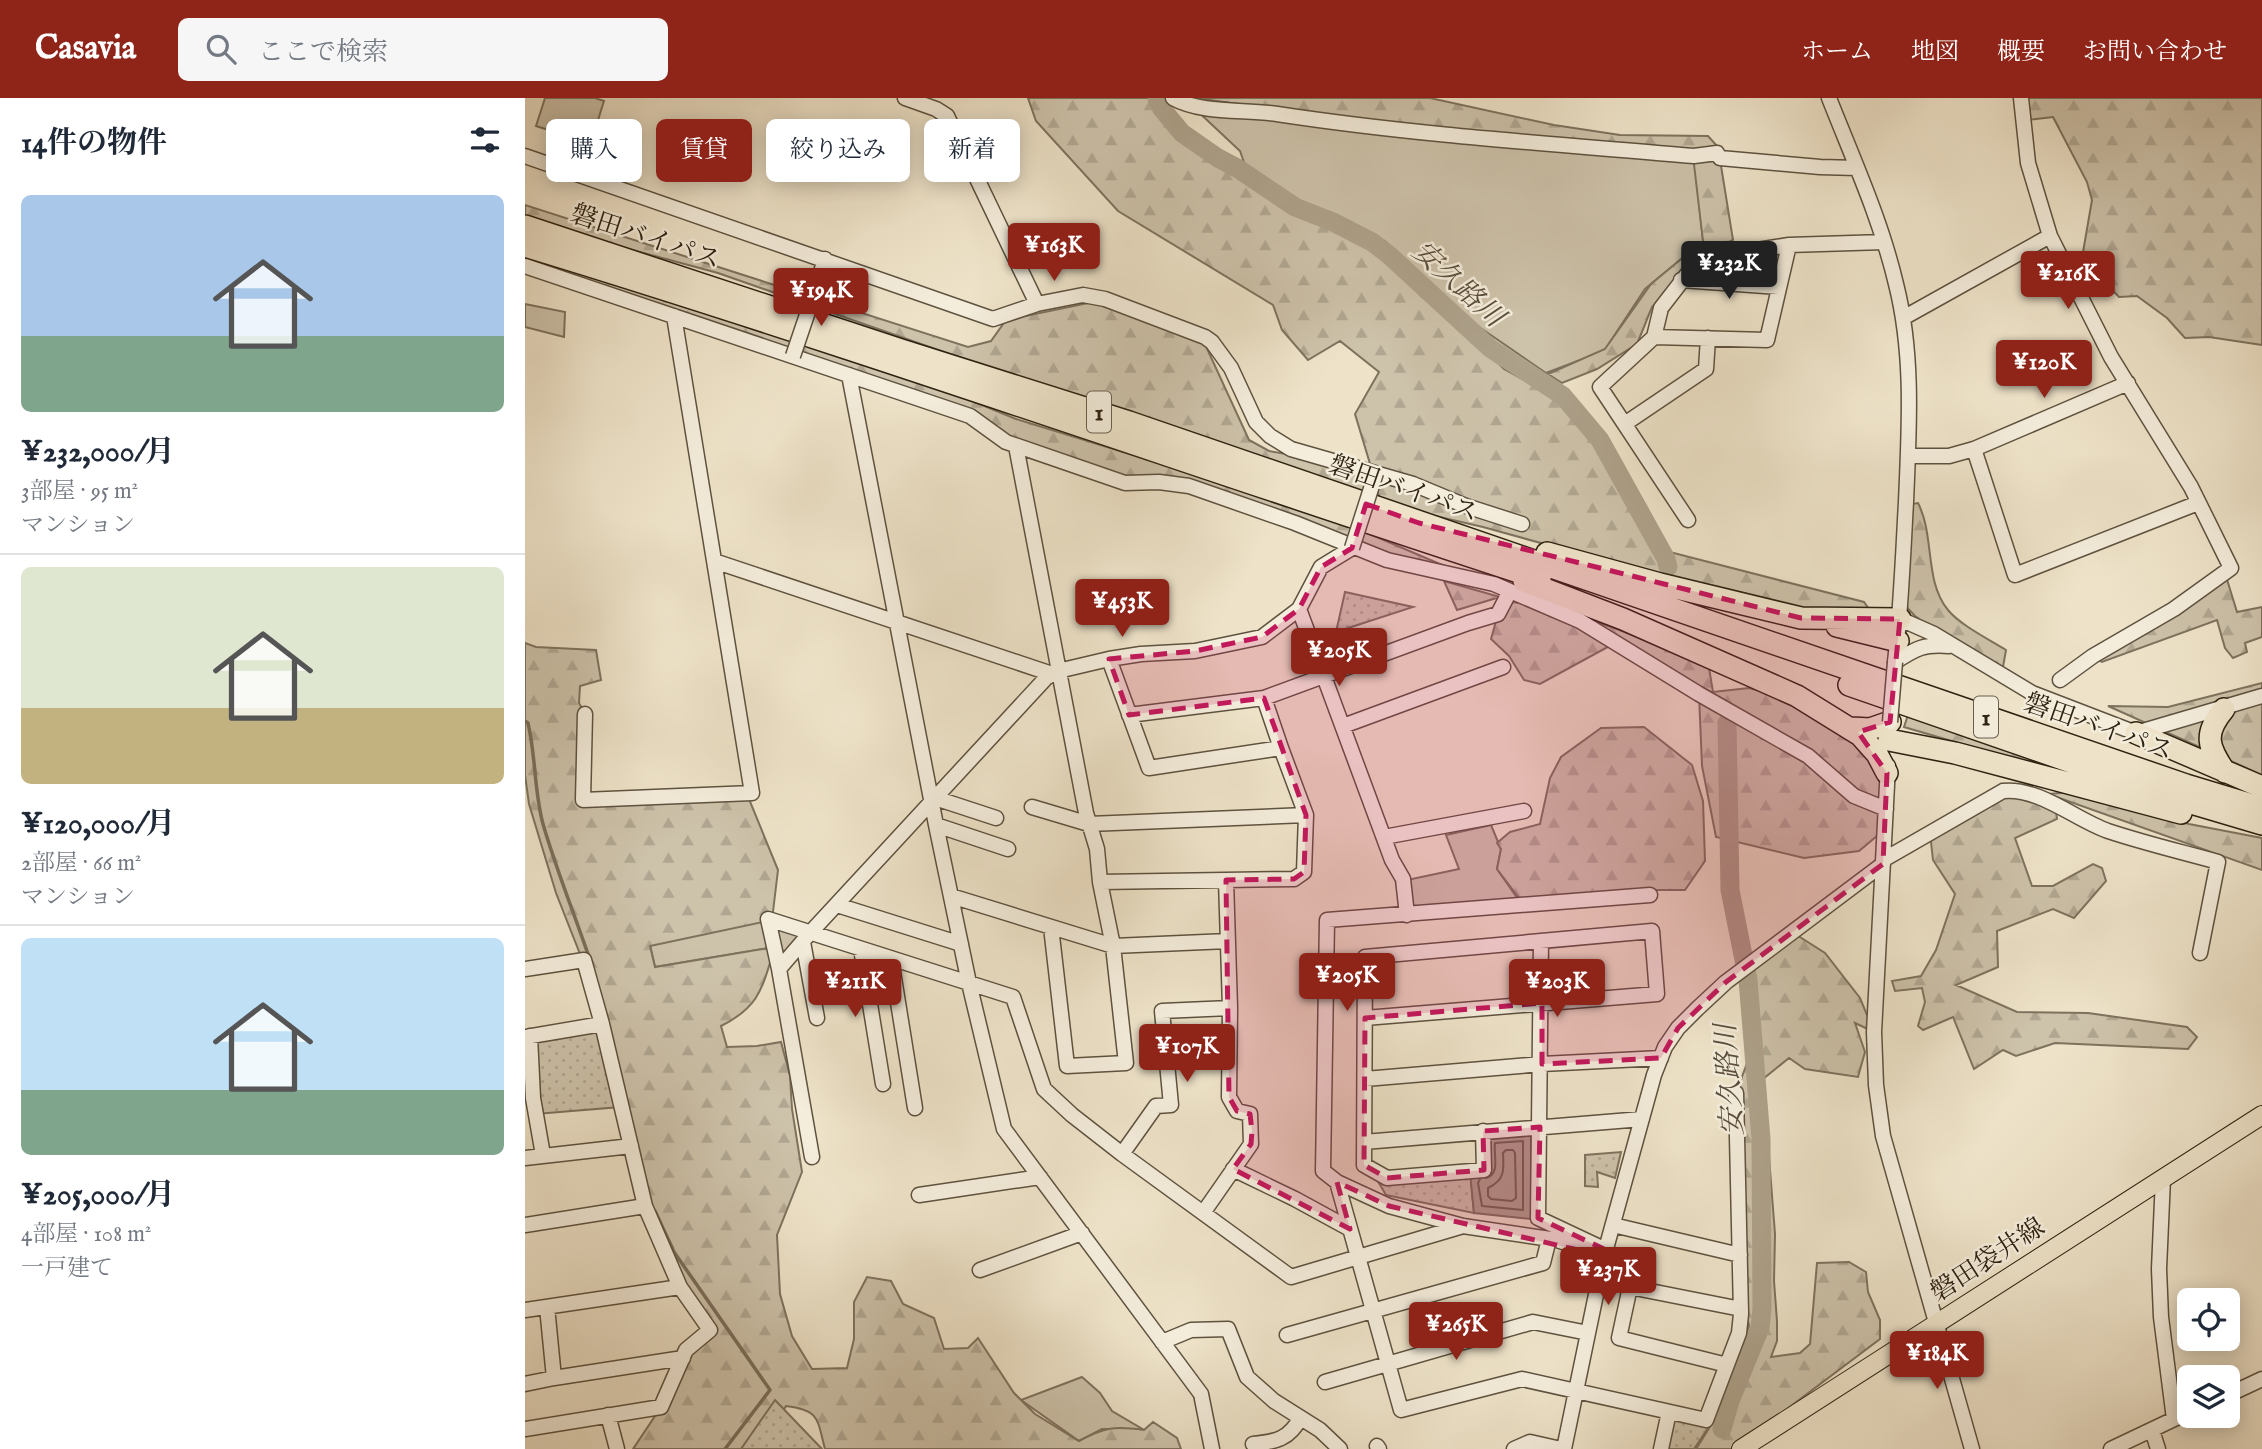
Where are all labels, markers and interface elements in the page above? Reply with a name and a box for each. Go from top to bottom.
search box [178,18,668,81]
text: Casavia [35,28,136,70]
icon: search [202,30,240,68]
text: ここで検索 [258,36,388,69]
text: ホーム [1801,37,1873,68]
text: 地図 [1911,37,1959,68]
text: 概要 [1997,37,2045,68]
text: お問い合わせ [2083,37,2227,68]
chip: 購入 [546,119,642,182]
chip: 賃貸 [656,119,752,182]
chip: 絞り込み [766,119,910,182]
chip: 新着 [924,119,1020,182]
icon: filters [466,121,504,159]
text: 14件の物件 [21,125,167,163]
street label: 磐田バイパス [567,198,725,277]
pin: ¥163K [1005,223,1103,283]
text: ¥163K [1024,231,1084,260]
water label: 安久路川 [1404,234,1513,337]
icon: home [200,241,326,367]
pin: ¥232K [1680,242,1778,301]
text: ¥232K [1697,249,1761,278]
pin: ¥216K [2019,252,2117,311]
text: ¥216K [2037,259,2099,288]
pin: ¥194K [772,268,870,328]
text: ¥194K [789,276,853,305]
pin: ¥120K [1995,341,2093,400]
text: ¥120K [2012,348,2076,377]
road number: 1 [1087,391,1111,432]
text: ¥232,000/月 [21,434,175,472]
street label: 磐田バイパス [1325,449,1482,530]
text: 3部屋 · 95 m² [21,477,138,506]
text: マンション [21,511,135,540]
pin: ¥453K [1073,580,1171,639]
text: ¥453K [1091,587,1153,616]
icon: home [200,613,326,739]
pin: ¥205K [1290,628,1388,688]
text: ¥205K [1307,636,1371,665]
street label: 磐田バイパス [2020,687,2177,768]
road number: 1 [1974,696,1998,738]
text: ¥120,000/月 [21,806,175,844]
text: 2部屋 · 66 m² [21,849,142,878]
text: マンション [21,883,135,912]
pin: ¥205K [1298,954,1396,1013]
pin: ¥211K [806,960,904,1019]
pin: ¥203K [1508,960,1606,1019]
text: ¥205K [1315,961,1379,990]
text: ¥211K [824,967,886,996]
text: ¥203K [1525,967,1589,996]
icon: home [200,984,326,1110]
water label: 安久路川 [1709,1020,1752,1137]
pin: ¥107K [1138,1024,1236,1084]
text: ¥107K [1155,1032,1219,1061]
text: ¥205,000/月 [21,1177,175,1215]
street label: 磐田袋井線 [1924,1211,2051,1310]
text: 4部屋 · 108 m² [21,1220,151,1249]
pin: ¥237K [1559,1248,1657,1307]
text: 一戸建て [21,1254,113,1283]
text: ¥237K [1576,1255,1640,1284]
map controls [2177,1288,2240,1428]
button: locate [2177,1288,2240,1351]
pin: ¥265K [1407,1302,1505,1362]
text: ¥265K [1425,1310,1487,1339]
pin: ¥184K [1888,1332,1986,1391]
text: ¥184K [1906,1339,1968,1368]
button: layers [2177,1365,2240,1428]

